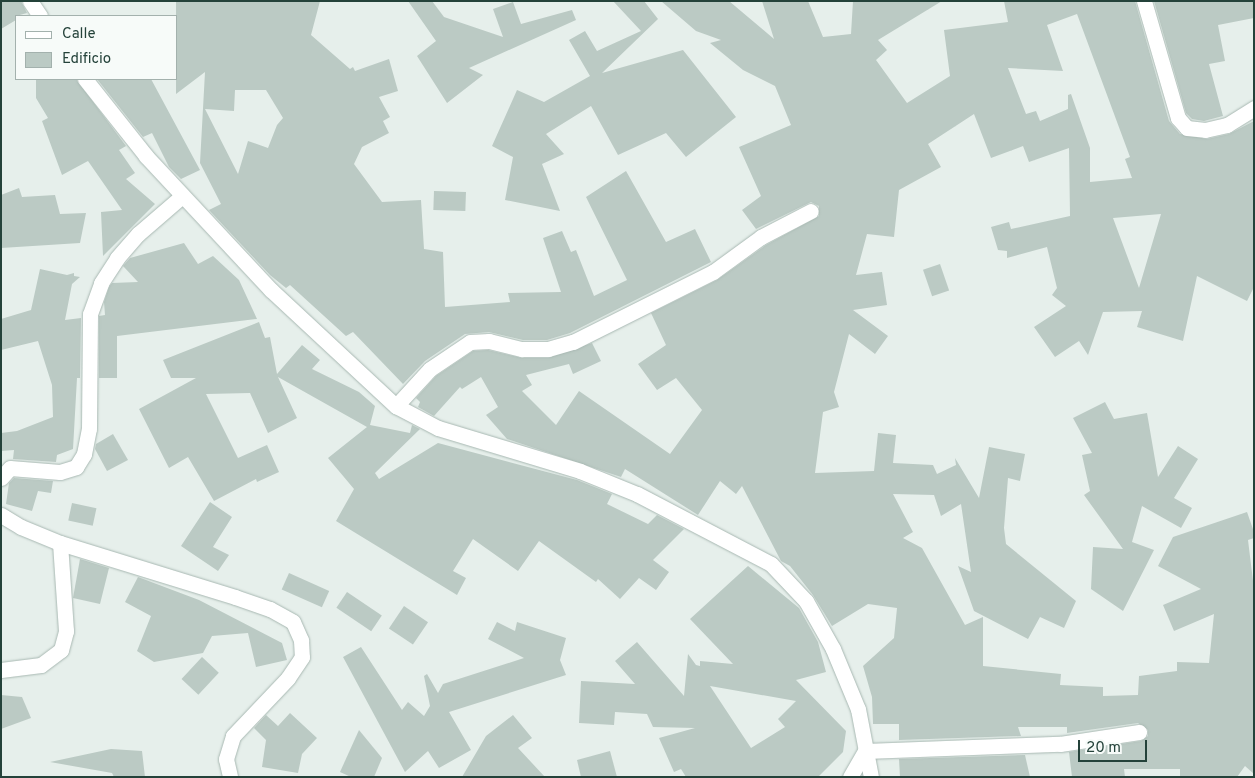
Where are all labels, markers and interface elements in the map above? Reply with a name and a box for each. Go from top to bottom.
legend [15,15,178,80]
text: Calle [62,25,96,44]
text: Edificio [62,50,111,69]
scale bar [1080,730,1149,762]
text: 20 m [1086,739,1121,758]

